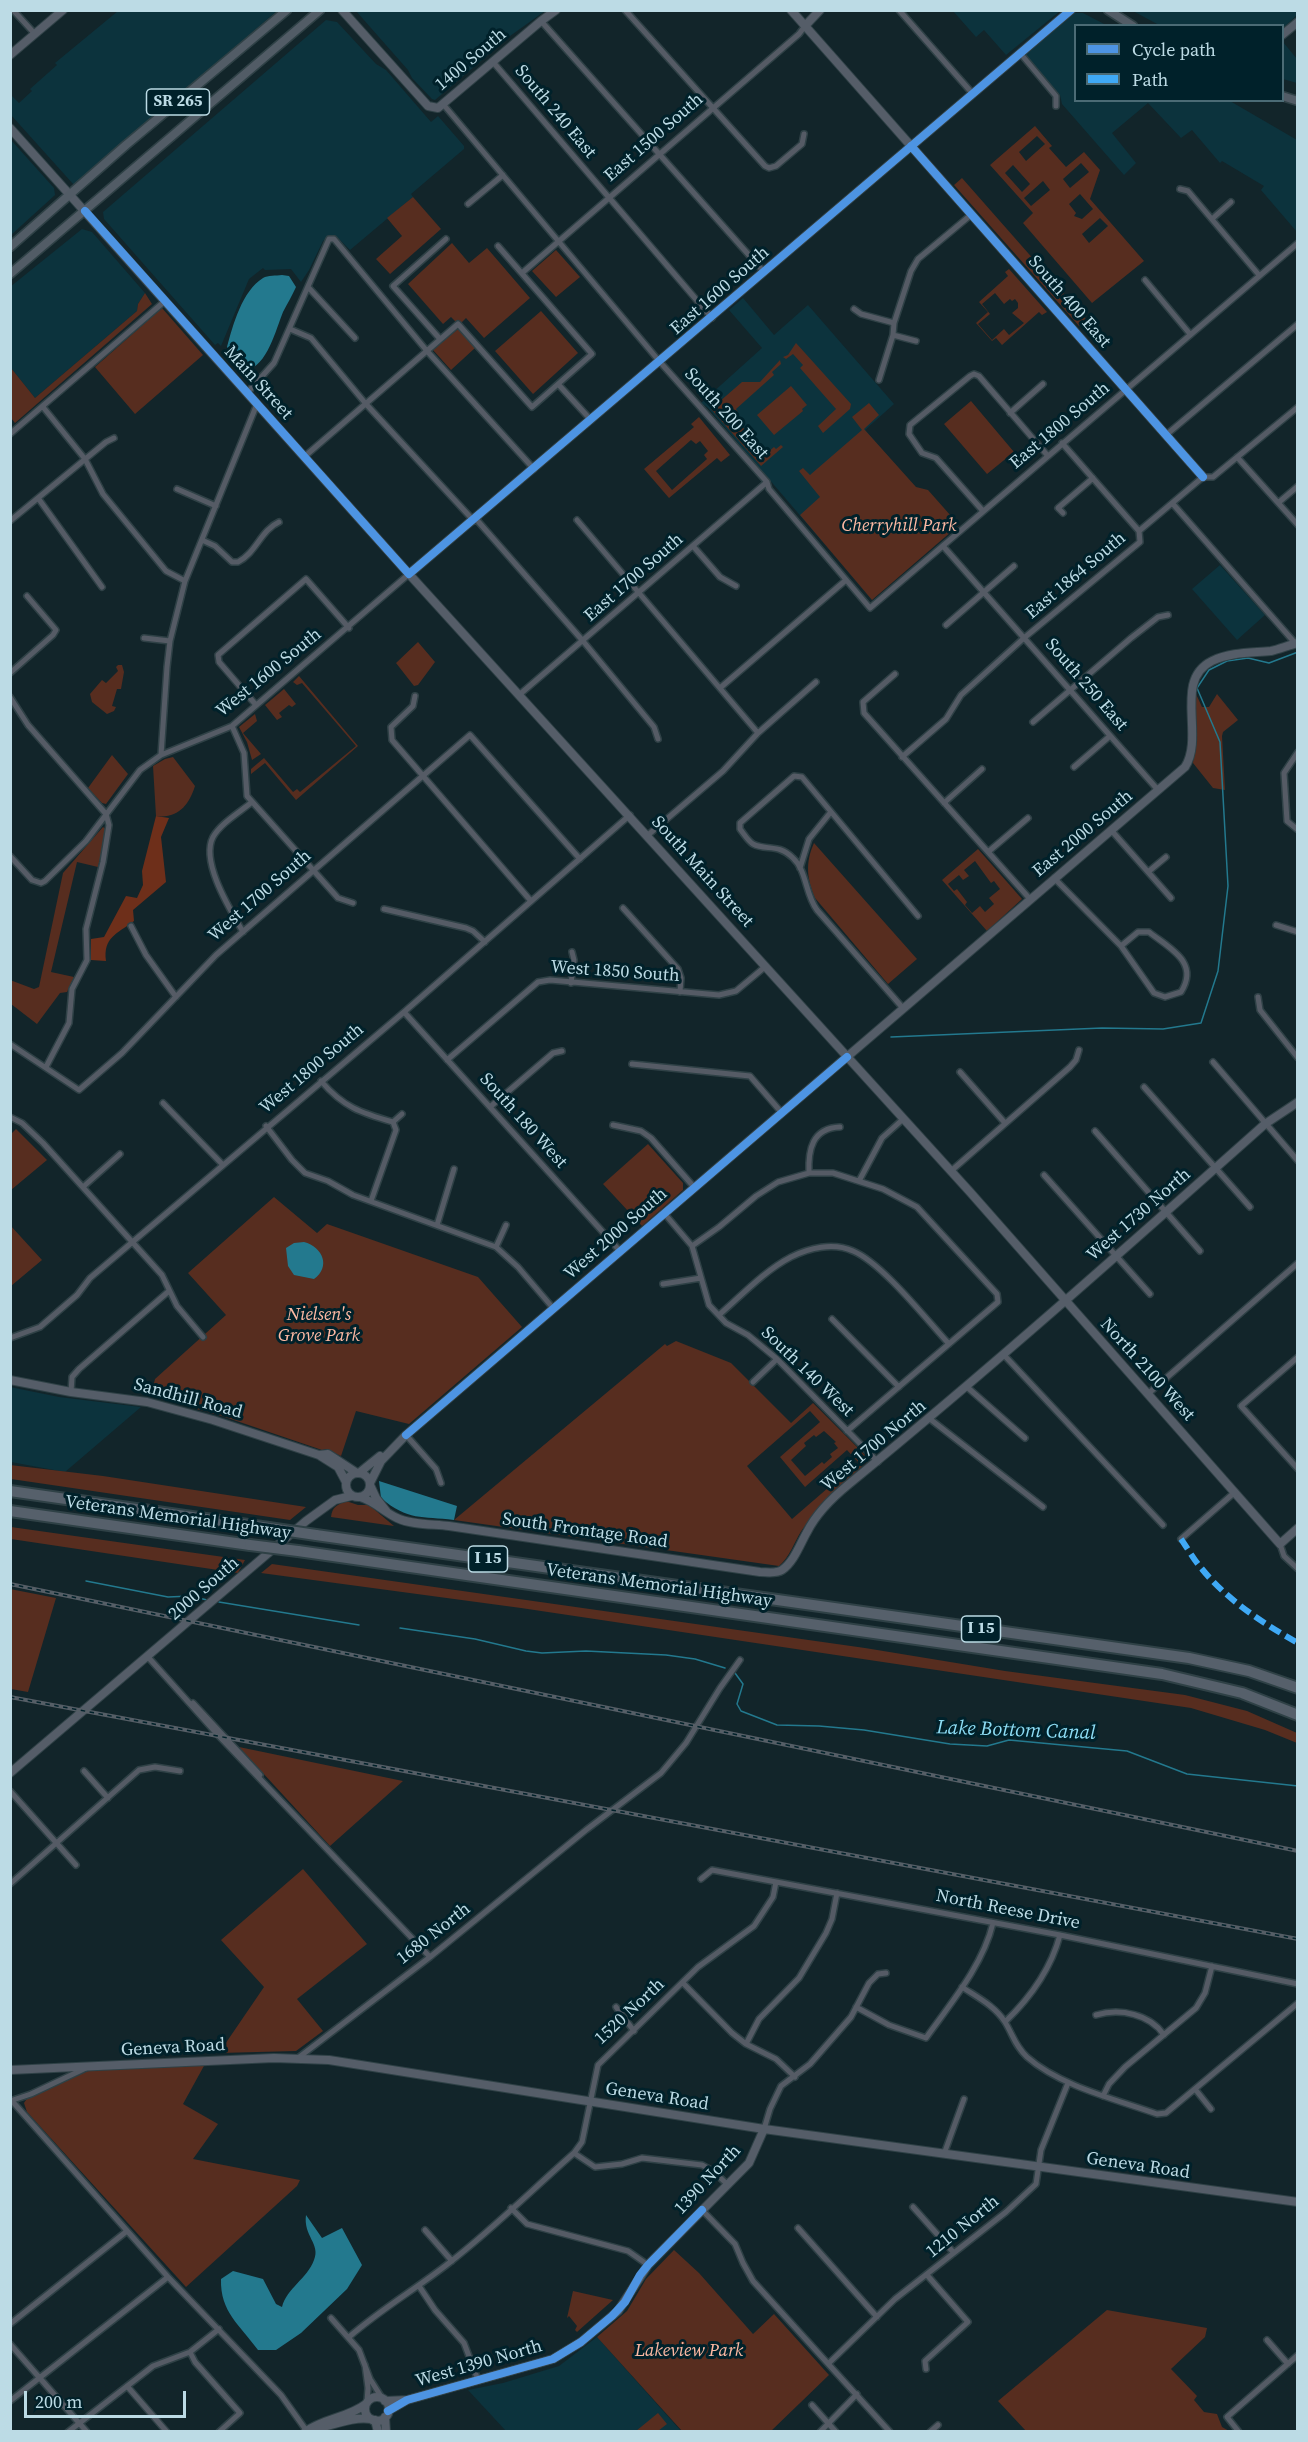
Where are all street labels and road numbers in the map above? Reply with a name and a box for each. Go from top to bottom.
street label: 1400 South [431,24,511,96]
street label: South 240 East [510,61,600,163]
road number: SR 265 [146,89,210,115]
street label: East 1500 South [600,89,708,187]
street label: East 1600 South [666,242,774,340]
street label: South 400 East [1023,251,1115,353]
street label: Main Street [219,342,297,424]
street label: South 200 East [679,364,773,464]
street label: East 1800 South [1006,378,1114,474]
street label: East 1864 South [1022,528,1130,624]
street label: East 1700 South [580,529,688,627]
street label: West 1600 South [212,624,326,722]
street label: South 250 East [1040,634,1132,736]
street label: East 2000 South [1029,786,1137,882]
street label: South Main Street [646,812,758,932]
street label: West 1700 South [204,845,316,947]
street label: West 1850 South [550,957,680,987]
street label: West 1800 South [256,1019,368,1119]
street label: South 180 West [475,1069,571,1173]
street label: West 1730 North [1083,1164,1195,1266]
street label: West 2000 South [560,1183,672,1285]
street label: North 2100 West [1095,1314,1199,1426]
street label: South 140 West [756,1322,858,1422]
street label: Sandhill Road [131,1374,245,1424]
street label: West 1700 North [817,1396,931,1496]
street label: Veterans Memorial Highway [64,1491,292,1545]
street label: South Frontage Road [501,1509,669,1553]
road number: I 15 [468,1546,508,1572]
street label: 2000 South [164,1553,244,1625]
street label: Veterans Memorial Highway [545,1559,773,1613]
road number: I 15 [962,1616,1000,1642]
street label: North Reese Drive [934,1885,1082,1935]
street label: 1680 North [393,1898,475,1970]
street label: 1520 North [591,1974,669,2050]
street label: Geneva Road [120,2034,226,2062]
street label: Geneva Road [604,2078,710,2116]
street label: 1390 North [670,2141,746,2219]
street label: Geneva Road [1085,2148,1191,2184]
street label: 1210 North [922,2191,1004,2263]
street label: West 1390 North [413,2336,545,2392]

